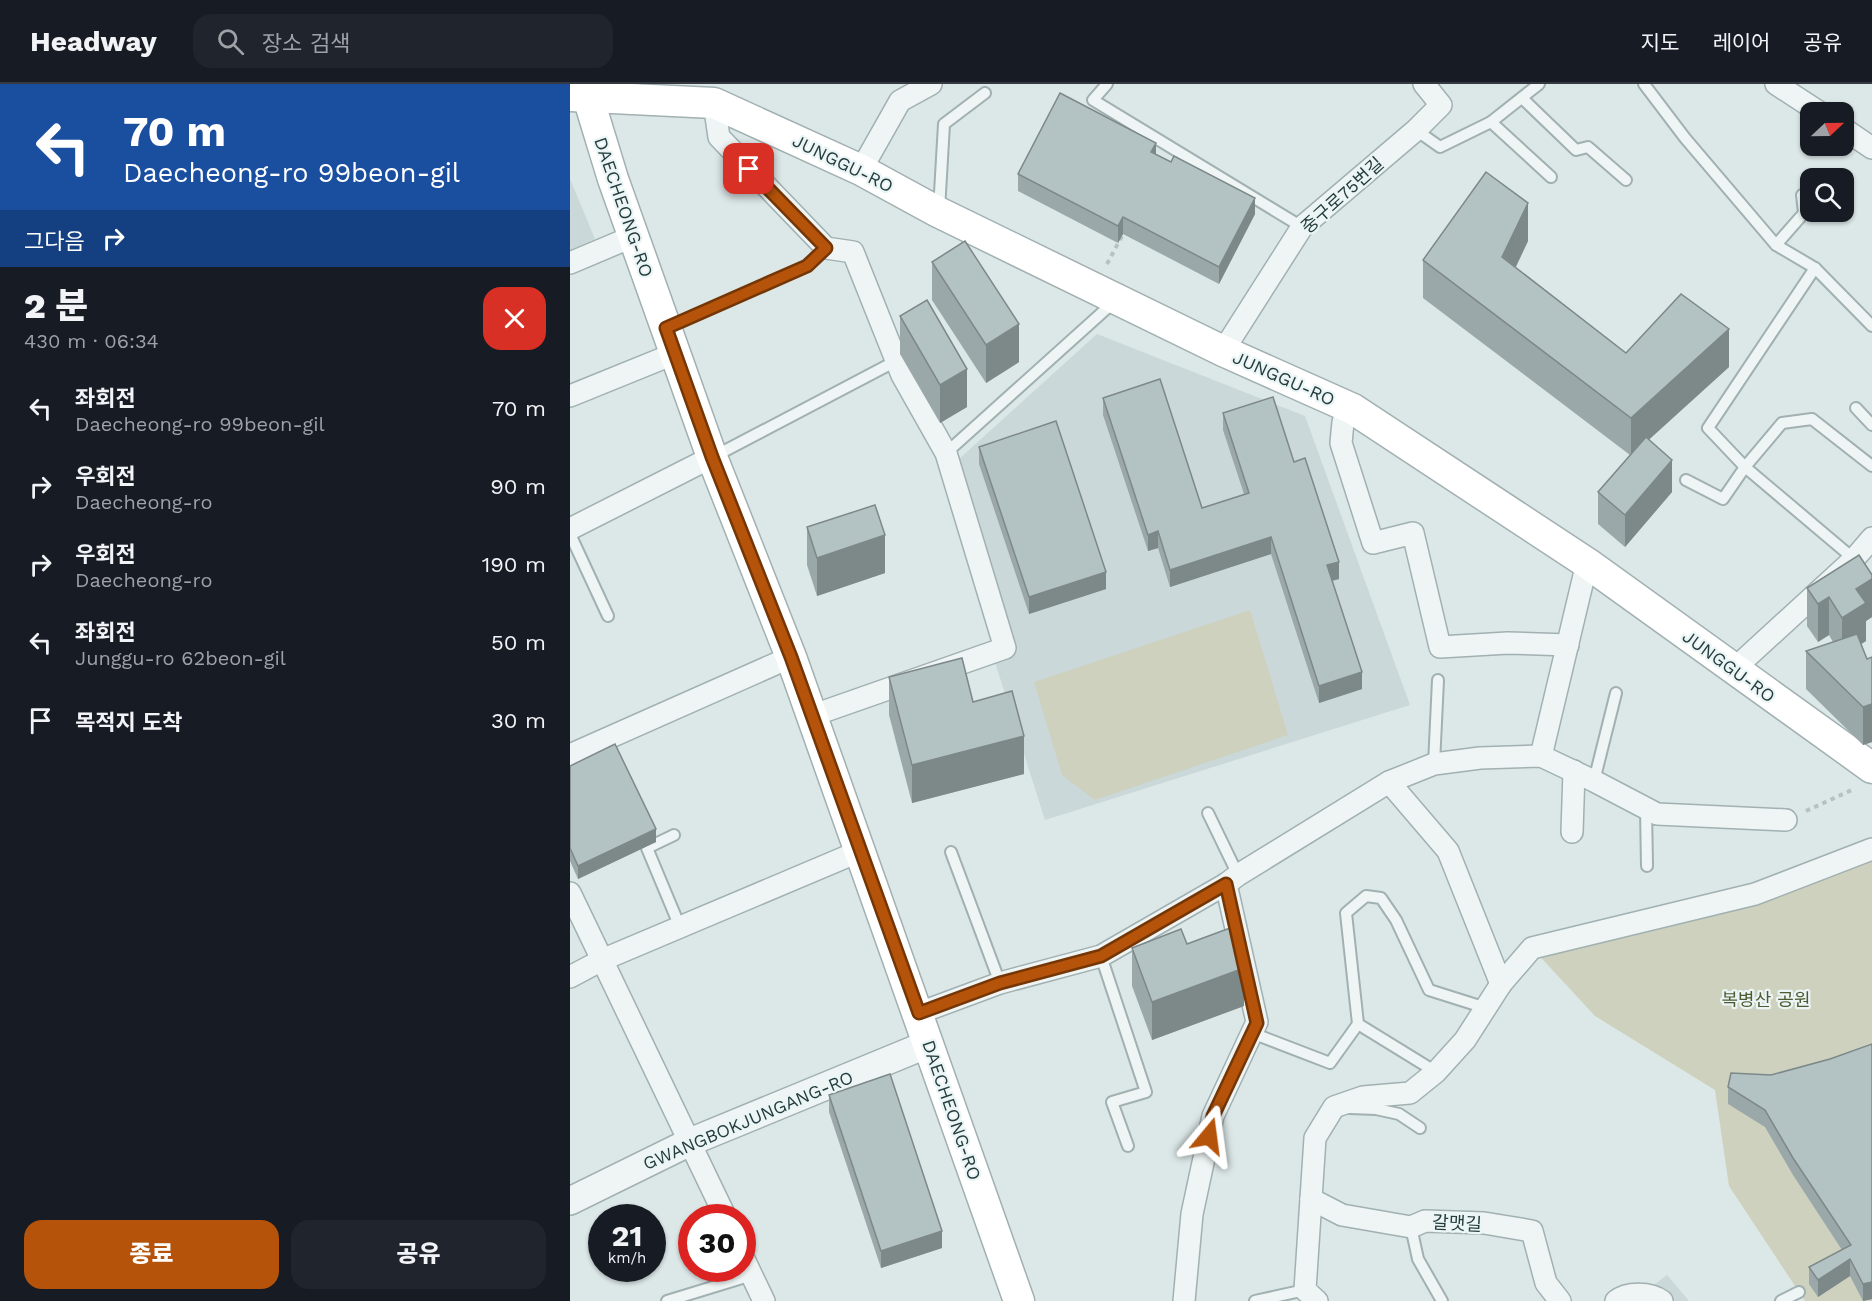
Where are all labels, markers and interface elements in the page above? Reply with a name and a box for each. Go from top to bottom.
search box [193,14,613,68]
text: Headway [30,25,157,58]
icon: search [214,25,247,58]
text: 지도 [1641,30,1679,55]
text: 레이어 [1712,30,1770,55]
text: 공유 [1803,30,1842,55]
text: 장소 검색 [262,31,350,56]
north arrow [1800,102,1854,156]
map controls [1800,102,1854,222]
text: 70 m [123,107,226,156]
icon: left [24,108,102,186]
street label: JUNGGU-RO [789,130,897,196]
street label: DAECHEONG-RO [590,134,658,280]
pin [723,143,774,194]
icon: arrive [732,152,765,185]
street label: 중구로75번길 [1297,153,1387,237]
text: Daecheong-ro 99beon-gil [123,157,460,189]
button: search [1800,168,1854,222]
icon: right [97,222,130,255]
text: 그다음 [24,229,85,254]
text: 2 분 [24,285,88,327]
button: close [483,287,546,350]
text: 430 m · 06:34 [24,329,159,353]
street label: JUNGGU-RO [1230,346,1338,410]
text: 좌회전 [75,386,136,411]
icon: left [24,392,57,425]
text: 70 m [492,396,546,421]
text: Daecheong-ro 99beon-gil [75,412,325,436]
text: 우회전 [75,464,136,489]
icon: right [24,470,57,503]
text: 90 m [490,474,546,499]
text: Daecheong-ro [75,490,212,514]
text: 우회전 [75,542,136,567]
icon: right [24,548,57,581]
text: 190 m [482,552,546,577]
text: Daecheong-ro [75,568,212,592]
text: 좌회전 [75,620,136,645]
street label: JUNGGU-RO [1679,625,1779,707]
icon: left [24,626,57,659]
text: 50 m [491,630,546,655]
text: Junggu-ro 62beon-gil [75,646,286,670]
icon: arrive [24,704,57,737]
text: 30 m [491,708,546,733]
text: 목적지 도착 [75,710,183,735]
park label: 복병산 공원 [1722,989,1810,1010]
street label: DAECHEONG-RO [918,1037,986,1183]
street label: GWANGBOKJUNGANG-RO [640,1066,856,1174]
position arrow [1177,1104,1241,1168]
speed limit sign: 30 [678,1204,756,1282]
street label: 갈맷길 [1432,1211,1482,1235]
text: 21 [612,1218,642,1253]
button: 종료 [24,1220,279,1289]
button: 공유 [291,1220,546,1289]
text: km/h [608,1249,646,1267]

